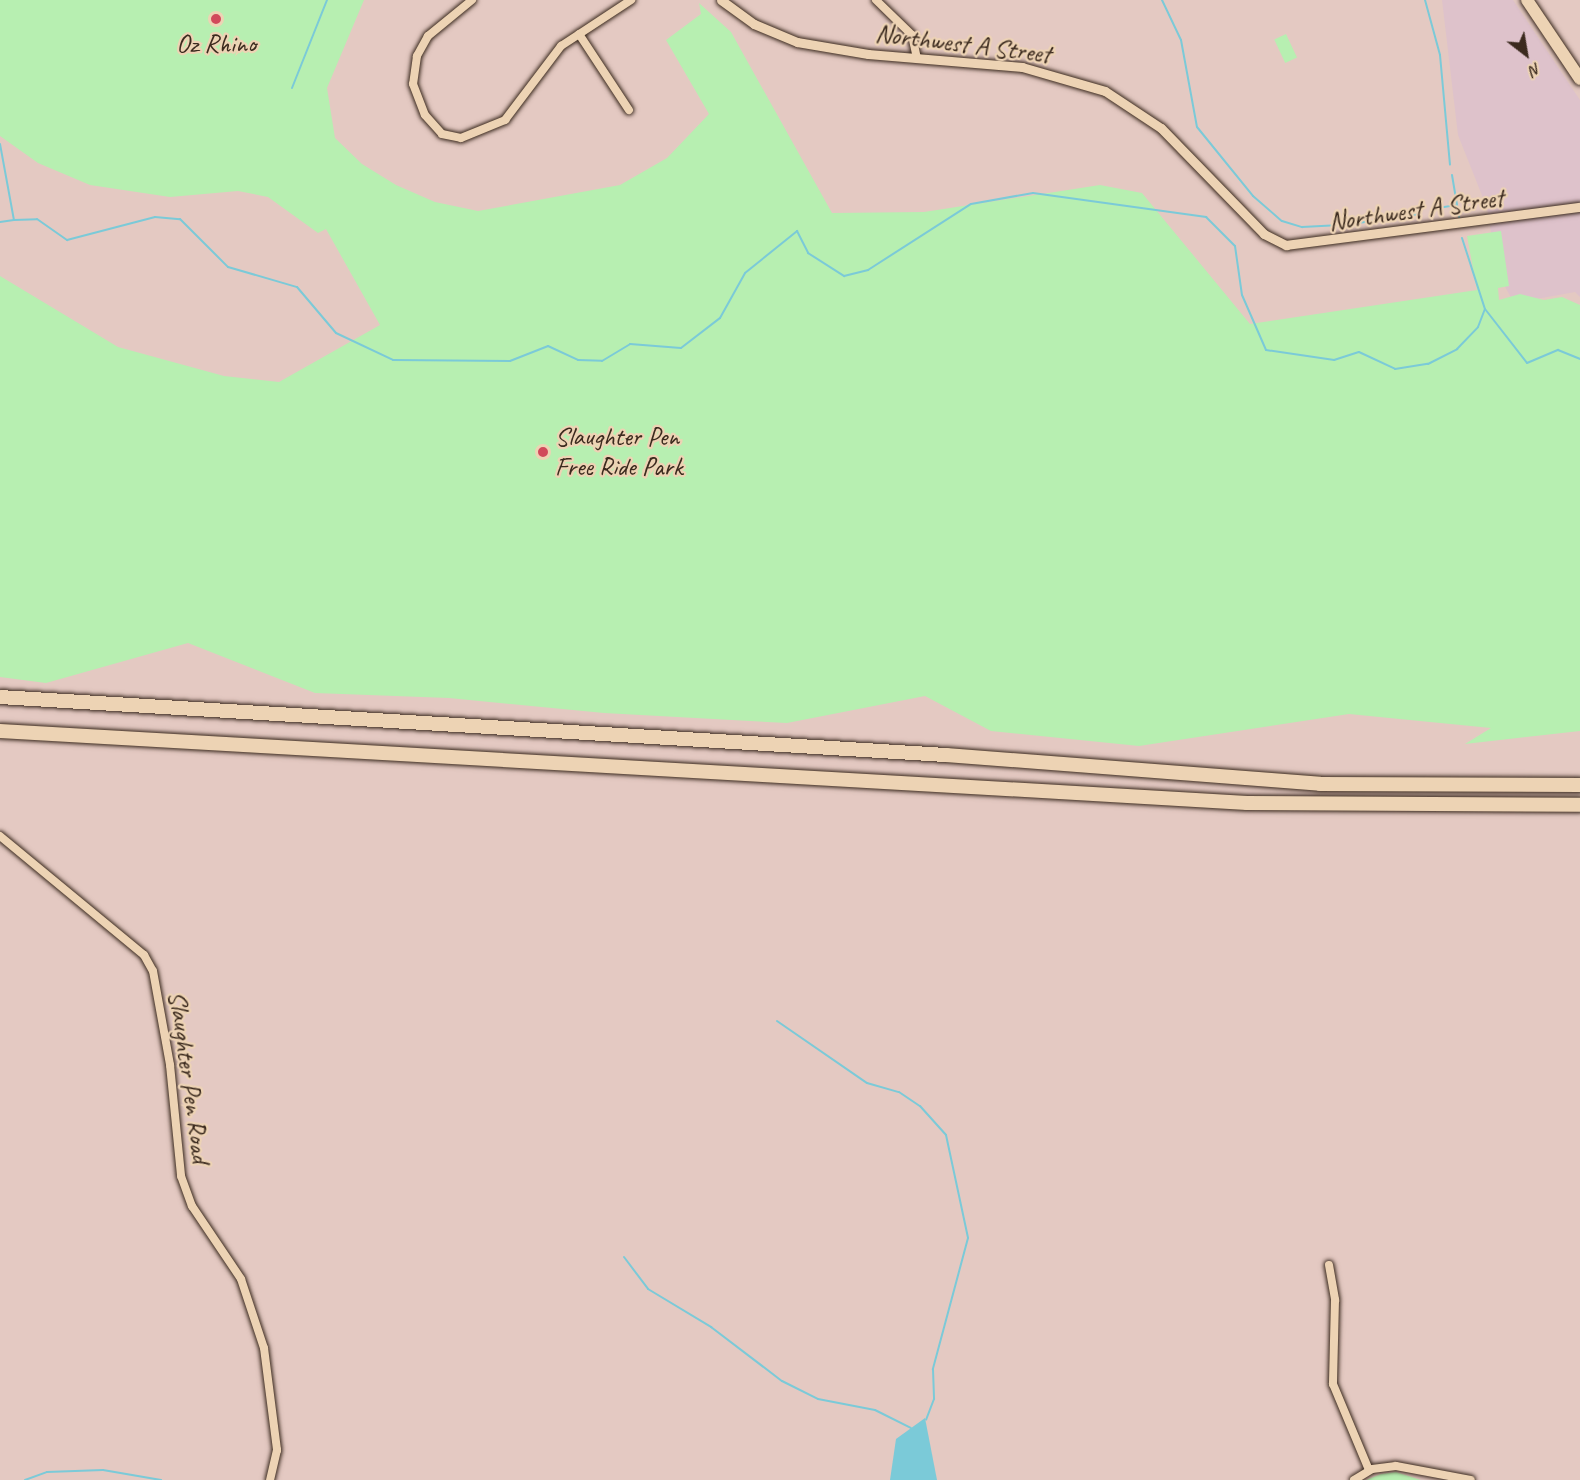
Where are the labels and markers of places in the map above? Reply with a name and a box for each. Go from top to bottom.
marker: Oz Rhino [209,12,223,26]
place label: Oz Rhino [176,28,256,60]
place label: Slaughter Pen Free Ride Park [555,421,684,482]
marker: Slaughter Pen Free Ride Park [536,445,550,459]

